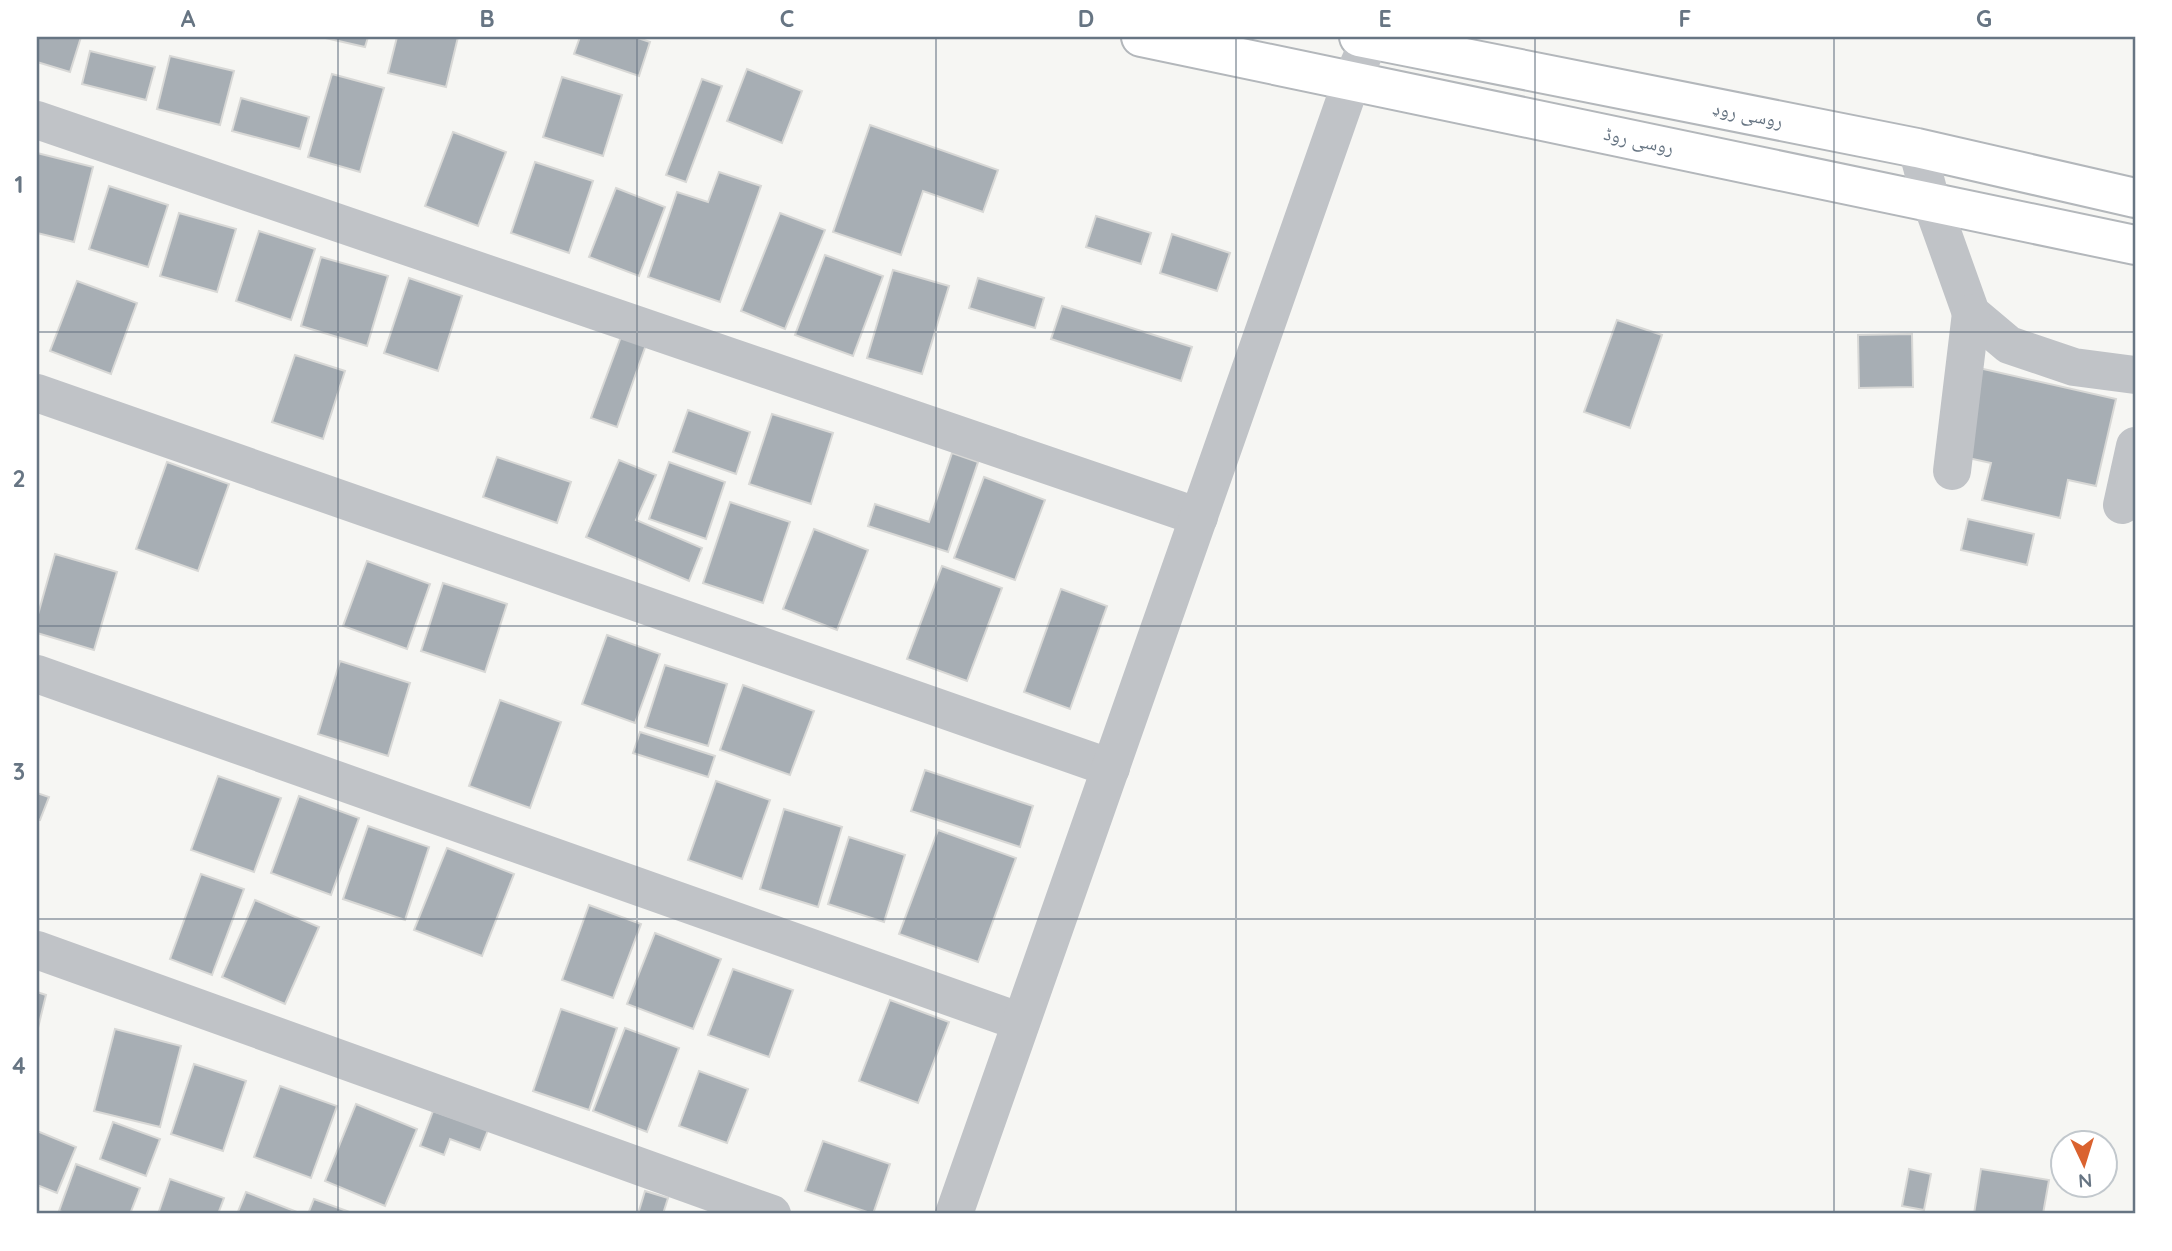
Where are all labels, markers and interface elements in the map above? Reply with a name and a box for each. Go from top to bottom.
text: A [181,4,196,33]
text: B [479,4,495,33]
text: C [780,4,794,33]
text: D [1078,4,1094,33]
text: E [1378,4,1392,33]
text: F [1679,4,1691,33]
text: G [1976,4,1992,33]
street label: روسی روډ [1711,95,1785,133]
street label: روسی روڈ [1602,121,1676,159]
text: 1 [15,170,23,199]
text: 2 [12,464,26,493]
text: 3 [13,757,25,786]
text: 4 [12,1051,26,1080]
north arrow [2050,1128,2120,1198]
text: N [2077,1169,2093,1193]

